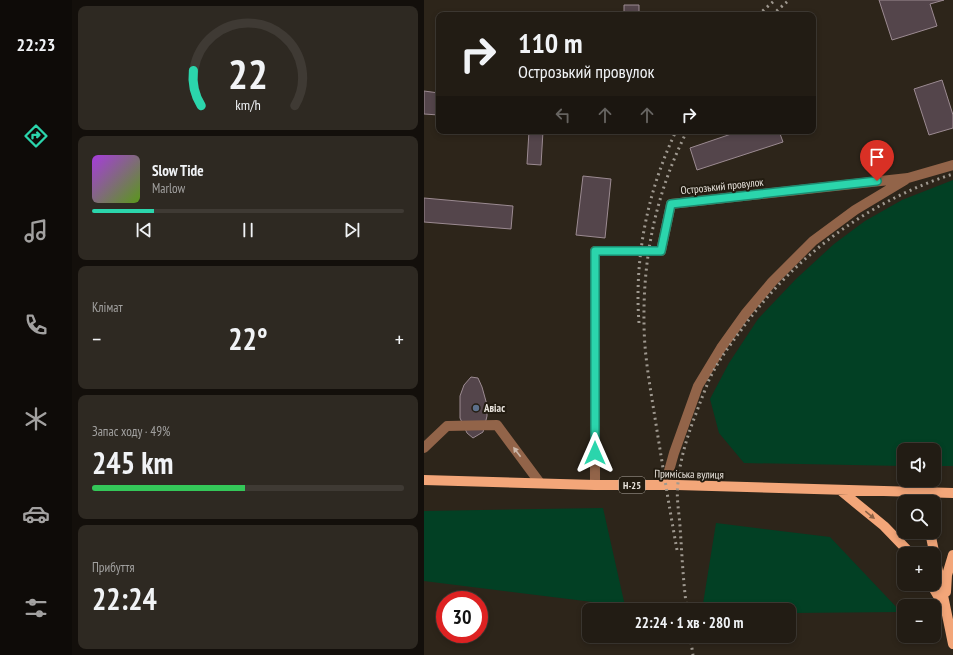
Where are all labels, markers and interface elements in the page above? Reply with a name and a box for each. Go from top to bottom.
text: 110 m [518,24,582,61]
icon: right [452,28,504,80]
text: 22:23 [17,33,55,56]
text: 22 [228,47,268,100]
text: Острозький провулок [518,60,654,83]
text: km/h [235,94,261,113]
icon: left [552,104,574,126]
icon: ahead [594,104,616,126]
icon: ahead [636,104,658,126]
icon: right [678,104,700,126]
icon: directions [22,122,50,150]
pin [860,140,894,181]
icon: arrive [866,146,888,168]
text: Slow Tide [152,161,204,180]
street label: Острозький провулок [680,175,765,197]
text: Marlow [152,180,185,197]
icon: music [22,217,50,245]
icon: previous [133,219,155,241]
icon: pause [237,219,259,241]
icon: next [341,219,363,241]
text: Клімат [92,299,123,316]
icon: phone [22,311,50,339]
text: 22° [228,319,268,358]
text: − [92,325,101,353]
text: + [395,325,404,353]
place label: Авіас [483,401,505,415]
marker: Авіас [471,403,481,413]
icon: climate [22,405,50,433]
text: Запас ходу · 49% [92,423,170,440]
position arrow [574,432,616,474]
text: 245 km [92,443,173,482]
map controls [897,443,941,643]
button: sound [897,443,941,487]
one-way arrow [513,447,521,457]
street label: Приміська вулиця [654,466,724,482]
road number: Н-25 [619,477,645,493]
button: search [897,495,941,539]
icon: car [22,500,50,528]
one-way arrow [864,511,875,519]
button: + [897,547,941,591]
text: Прибуття [92,559,135,576]
text: 22:24 [92,579,157,618]
speed limit sign: 30 [436,591,488,643]
icon: filters [22,594,50,622]
button: − [897,599,941,643]
text: 22:24 · 1 хв · 280 m [635,613,743,632]

